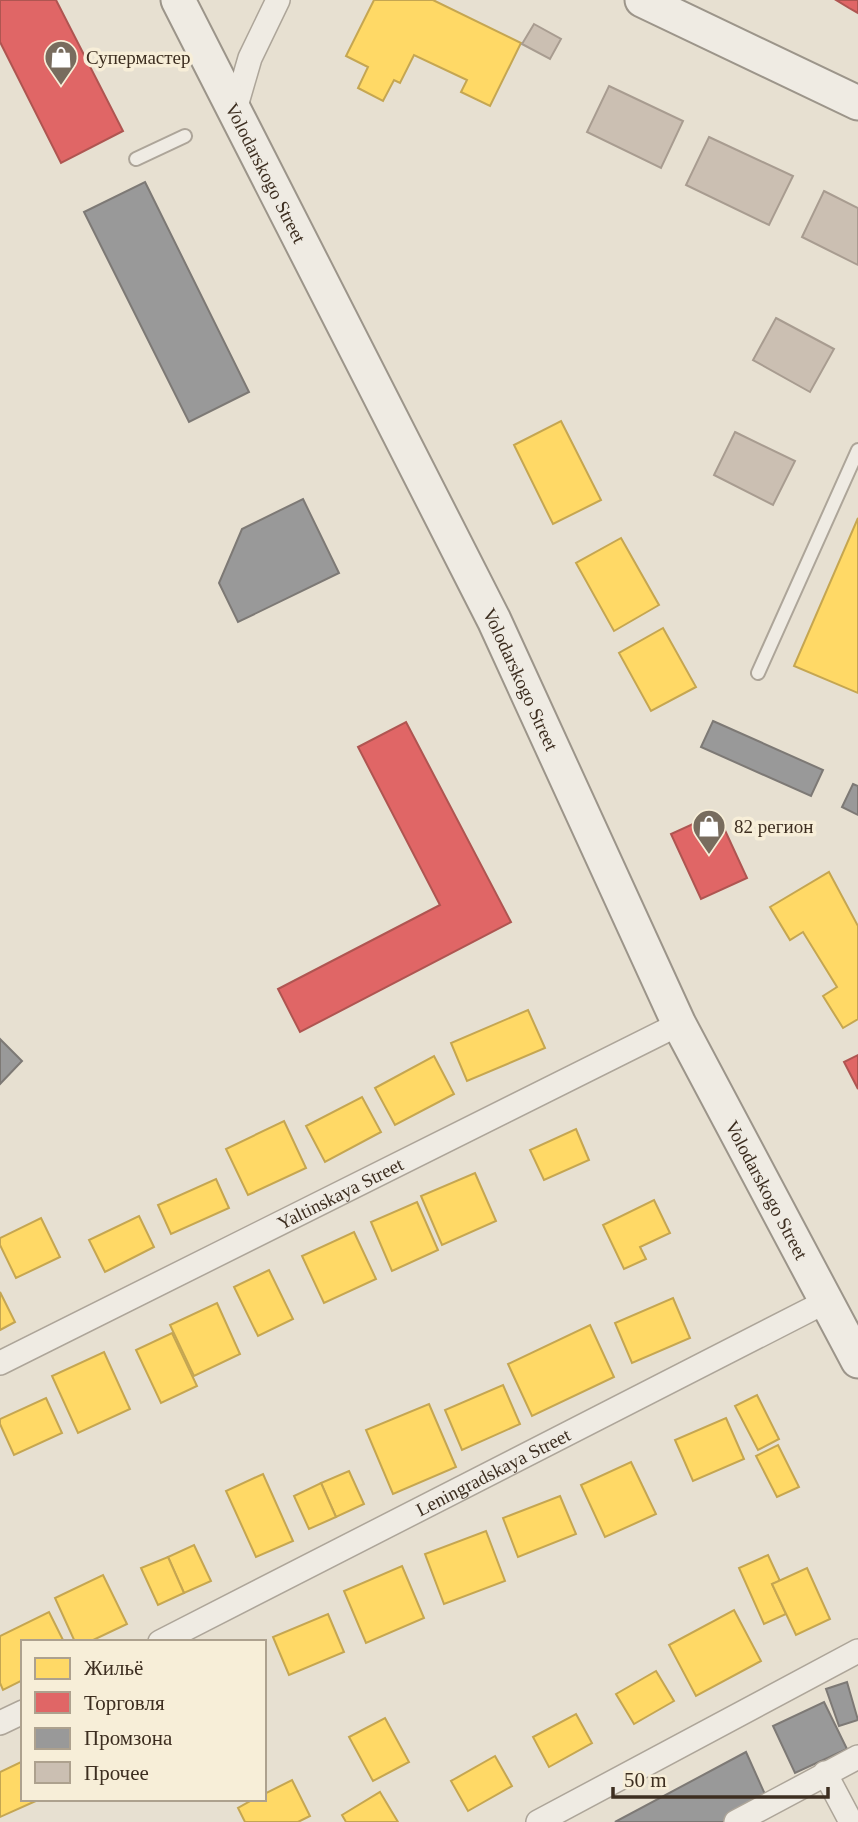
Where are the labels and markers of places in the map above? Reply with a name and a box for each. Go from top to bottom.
shop icon: Супермастер [42,38,80,87]
place label: Супермастер [86,47,191,68]
shop icon: 82 регион [690,807,728,856]
place label: 82 регион [734,816,813,837]

